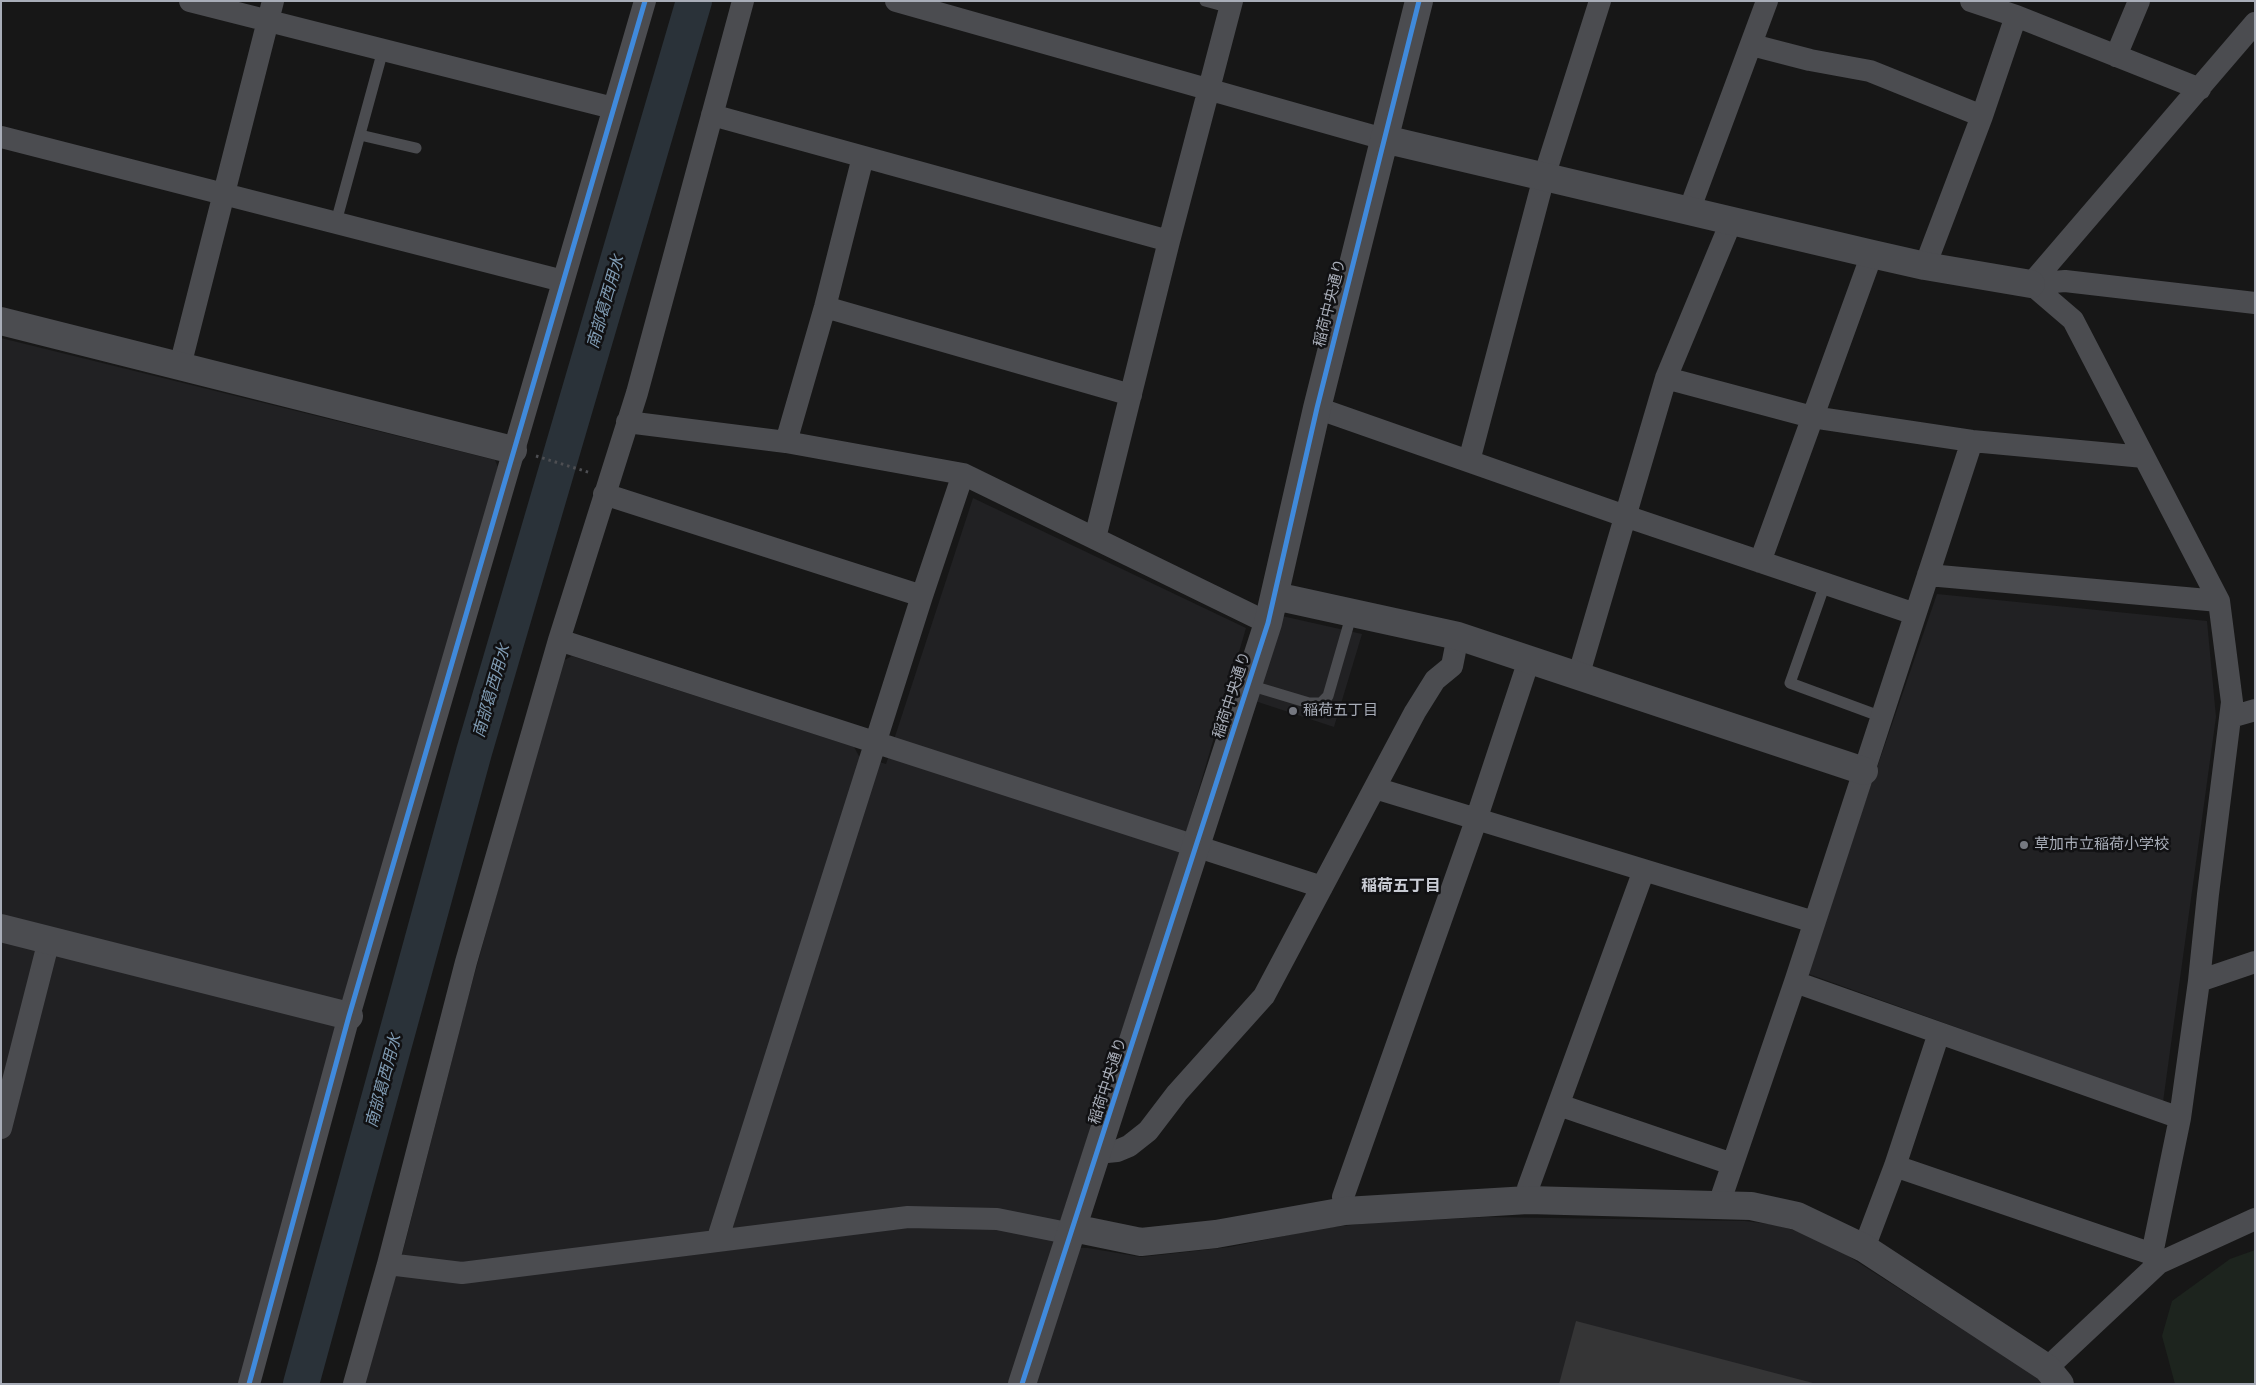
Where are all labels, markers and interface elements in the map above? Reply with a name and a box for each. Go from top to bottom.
water label: 南部葛西用水 [584,253,628,351]
street label: 稲荷中央通り [1310,257,1350,349]
water label: 南部葛西用水 [470,642,514,740]
street label: 稲荷中央通り [1210,649,1254,741]
place label: 稲荷五丁目 [1303,702,1378,720]
marker: 稲荷五丁目 [1287,705,1299,717]
place label: 草加市立稲荷小学校 [2034,836,2169,854]
marker: 草加市立稲荷小学校 [2018,839,2030,851]
district label: 稲荷五丁目 [1361,876,1441,896]
water label: 南部葛西用水 [362,1032,406,1130]
street label: 稲荷中央通り [1086,1035,1130,1127]

